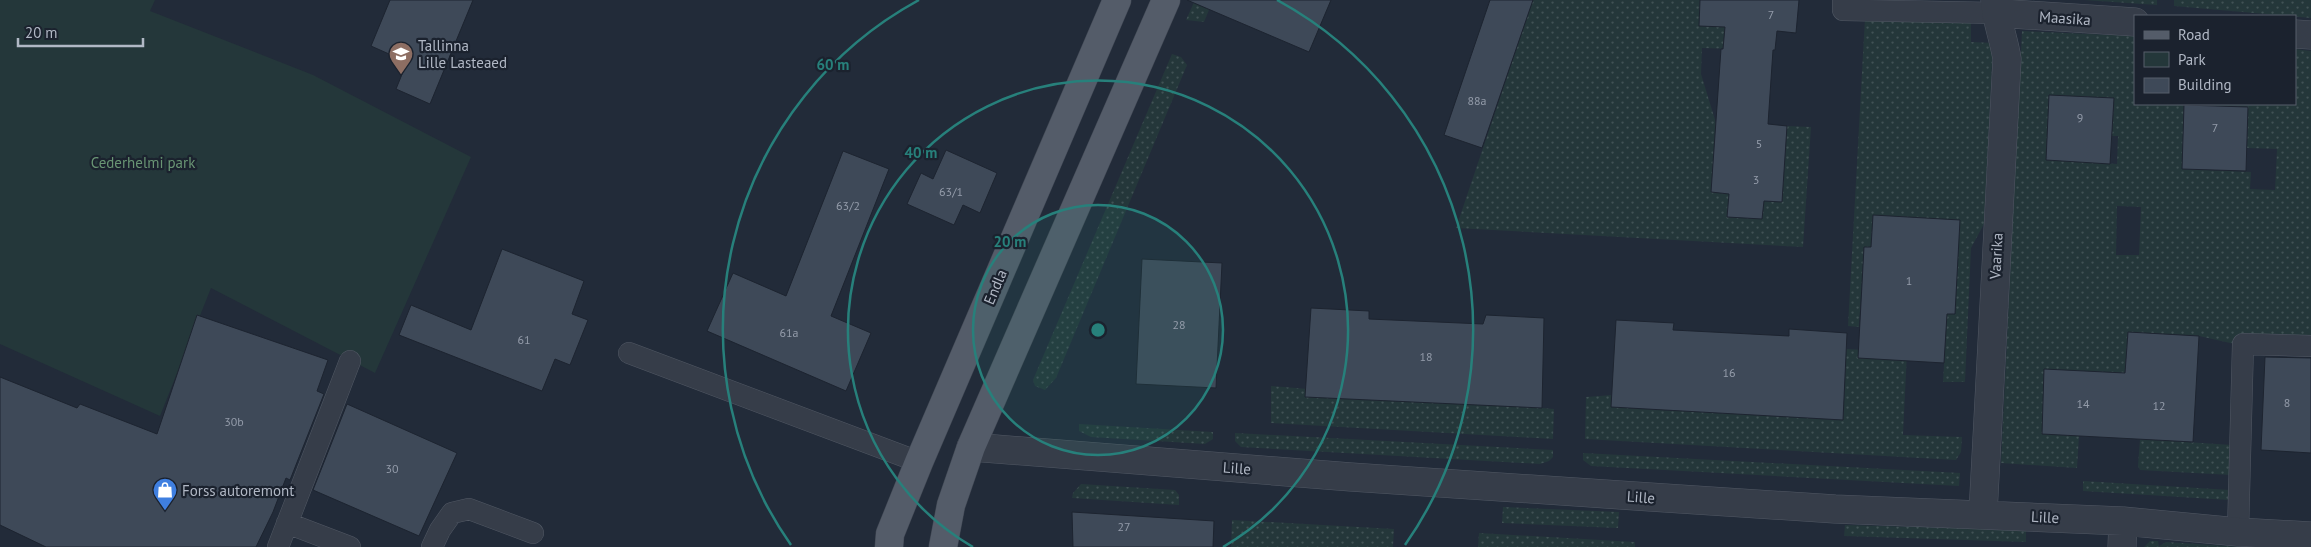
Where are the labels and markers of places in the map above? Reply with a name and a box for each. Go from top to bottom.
place label: Tallinna Lille Lasteaed [418,36,507,72]
school or university icon: Tallinna Lille Lasteaed [388,41,414,75]
centre of rings [1089,321,1107,339]
shop icon: Forss autoremont [152,477,178,511]
place label: Forss autoremont [182,481,294,500]

